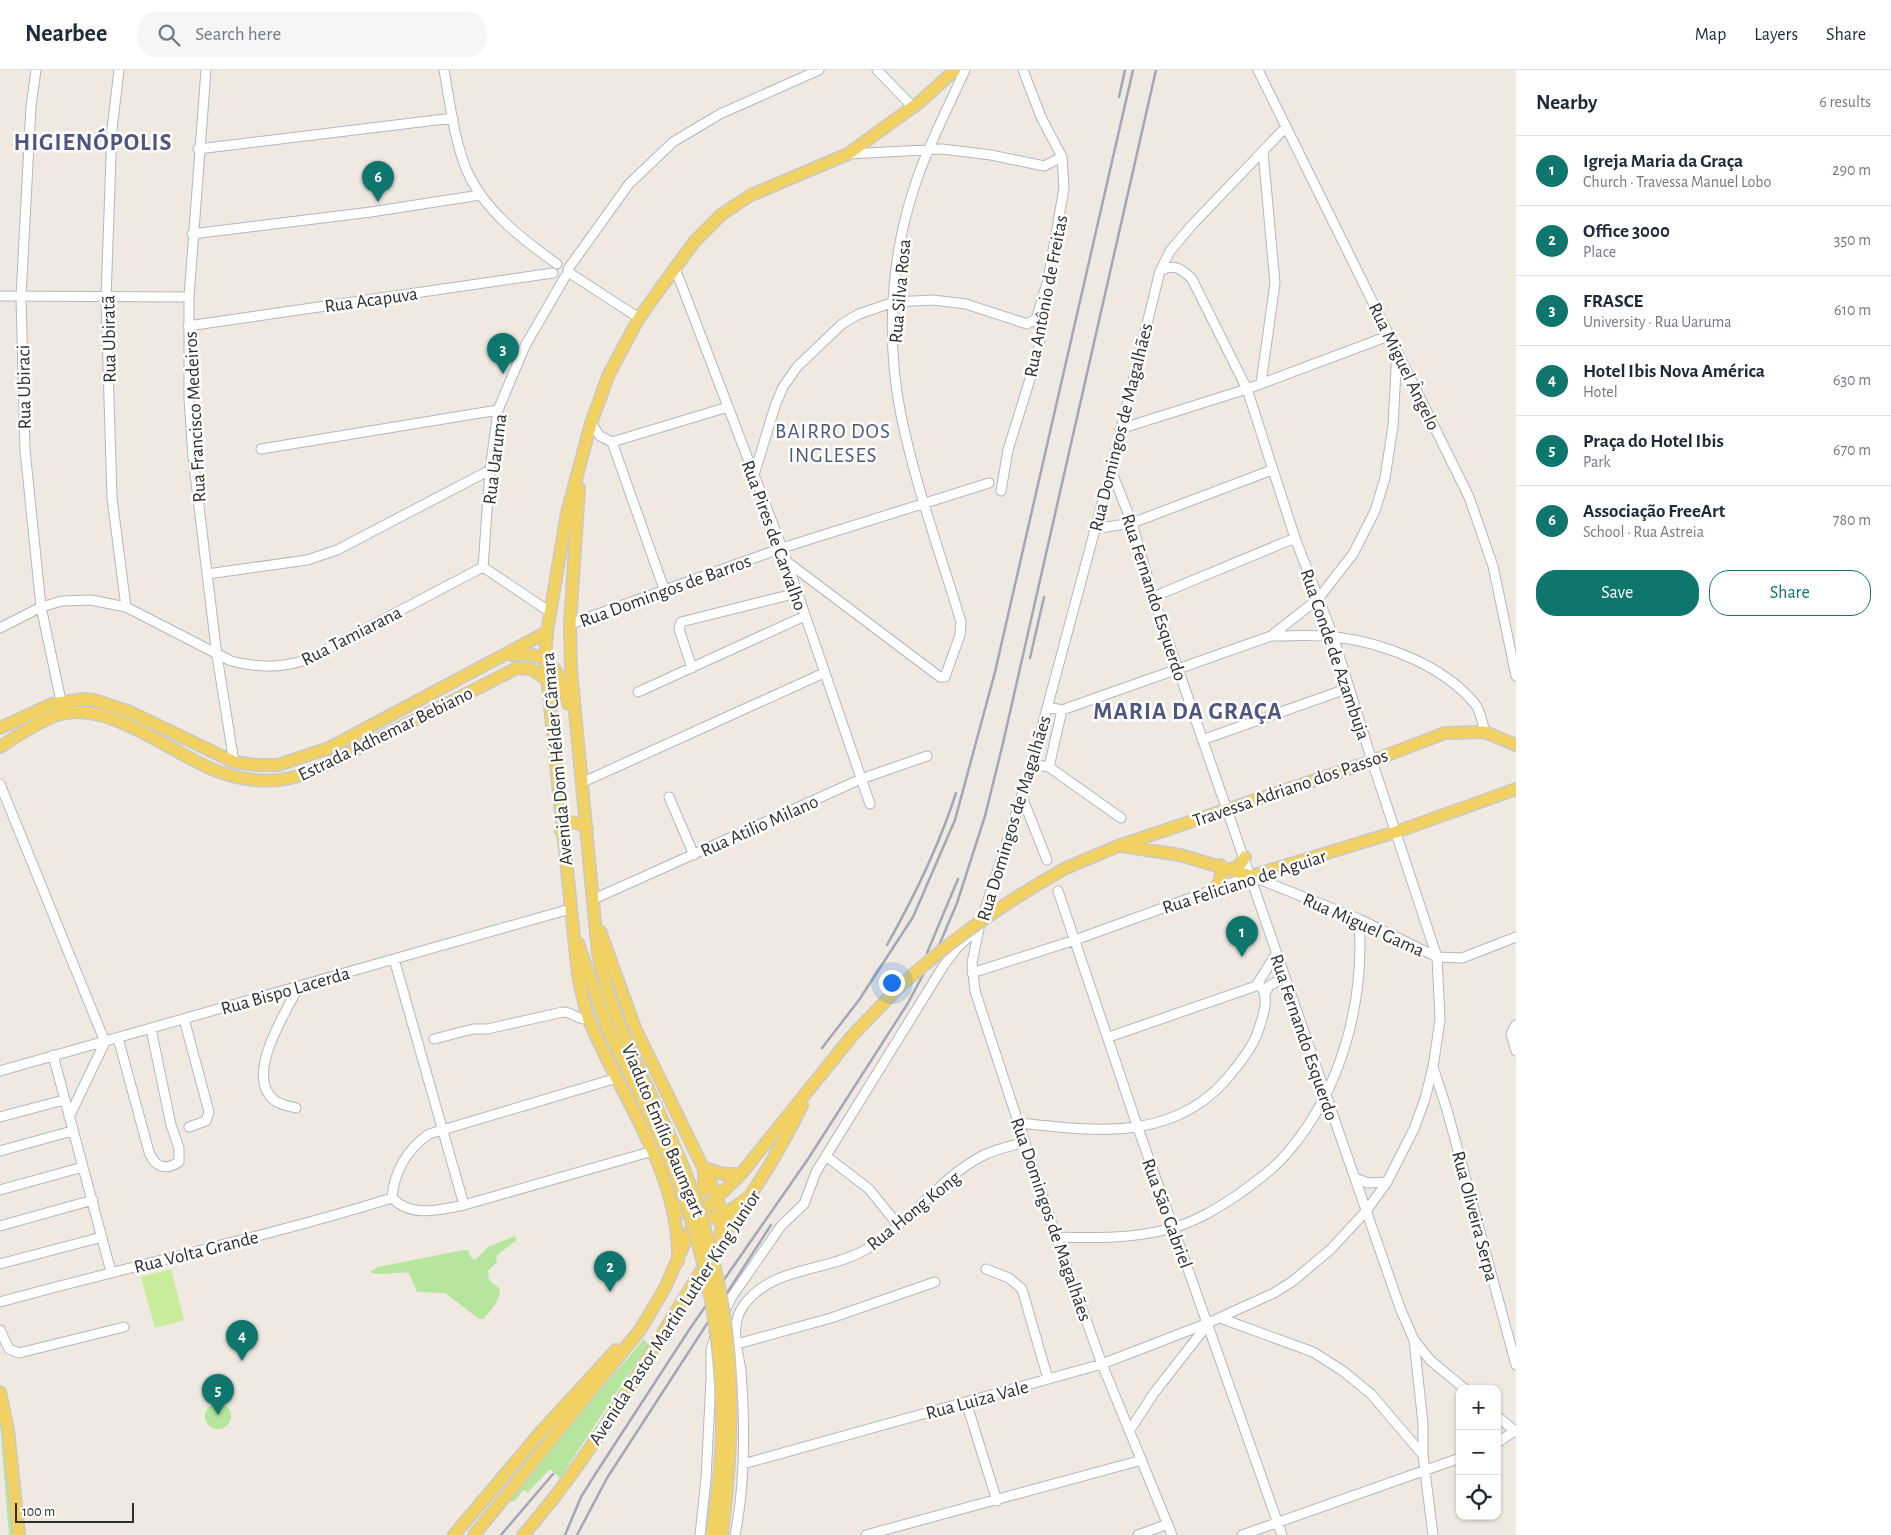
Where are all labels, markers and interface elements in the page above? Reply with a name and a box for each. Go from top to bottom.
search box [137,12,487,57]
icon: search [155,21,183,49]
text: Nearbee [25,22,107,46]
text: Search here [195,25,281,44]
text: Map [1695,26,1726,44]
text: Layers [1754,26,1798,44]
text: Share [1826,26,1866,44]
text: Nearby [1536,92,1597,113]
text: 6 results [1819,94,1871,110]
district label: HIGIENÓPOLIS [14,128,173,155]
text: Igreja Maria da Graça [1583,152,1743,171]
pin: 6 [362,161,394,202]
text: 1 [1549,162,1555,178]
text: 290 m [1832,162,1871,178]
text: Church · Travessa Manuel Lobo [1583,174,1771,190]
street label: Rua Antônio de Freitas [1021,214,1072,379]
text: Office 3000 [1583,222,1670,241]
text: 2 [1548,232,1556,248]
text: 350 m [1834,232,1871,248]
street label: Rua Silva Rosa [886,238,915,344]
text: Place [1583,244,1616,260]
street label: Rua Acapuva [323,285,419,316]
text: FRASCE [1583,292,1643,311]
street label: Rua Ubiratã [99,295,120,383]
street label: Rua Miguel Ângelo [1365,299,1445,434]
text: 3 [1549,302,1555,318]
text: 610 m [1834,302,1871,318]
text: University · Rua Uaruma [1583,314,1732,330]
street label: Rua Domingos de Magalhães [1086,321,1157,533]
street label: Rua Francisco Medeiros [182,331,209,503]
pin: 3 [487,333,519,374]
street label: Rua Ubiraci [14,344,35,429]
text: Hotel Ibis Nova América [1583,362,1765,381]
text: 4 [1548,372,1556,388]
text: 630 m [1833,372,1871,388]
text: Hotel [1583,384,1618,400]
street label: Rua Uaruma [480,412,511,506]
district label: BAIRRO DOS INGLESES [775,421,891,466]
text: Praça do Hotel Ibis [1583,432,1724,451]
text: 5 [1549,442,1555,458]
text: 670 m [1833,442,1871,458]
text: Park [1583,454,1611,470]
street label: Rua Pires de Carvalho [738,458,810,613]
text: Associação FreeArt [1583,502,1725,521]
street label: Rua Fernando Esquerdo [1118,512,1190,683]
text: 6 [1548,512,1556,528]
text: 780 m [1833,512,1871,528]
text: School · Rua Astreia [1583,524,1704,540]
street label: Rua Domingos de Barros [577,552,754,631]
street label: Rua Conde de Azambuja [1296,567,1373,743]
button: Save [1536,570,1699,616]
button: Share [1709,570,1871,616]
street label: Rua Tamiarana [298,603,405,670]
street label: Avenida Dom Hélder Câmara [539,651,576,866]
street label: Estrada Adhemar Bebiano [295,684,476,785]
district label: MARIA DA GRAÇA [1093,700,1283,724]
street label: Rua Domingos de Magalhães [974,713,1055,923]
street label: Travessa Adriano dos Passos [1190,746,1391,831]
street label: Rua Atilio Milano [698,792,821,861]
street label: Rua Feliciano de Aguiar [1160,847,1329,918]
street label: Rua Miguel Gama [1300,890,1427,961]
pin: 1 [1226,916,1258,957]
street label: Rua Fernando Esquerdo [1266,952,1341,1123]
street label: Rua Bispo Lacerda [219,964,352,1019]
your location [879,970,905,996]
street label: Viaduto Emílio Baumgart [618,1041,708,1220]
street label: Rua Domingos de Magalhães [1007,1115,1094,1324]
street label: Rua Oliveira Serpa [1448,1149,1501,1284]
street label: Rua São Gabriel [1138,1156,1195,1271]
street label: Rua Hong Kong [864,1167,965,1254]
street label: Avenida Pastor Martin Luther King Junior [586,1187,765,1449]
street label: Rua Volta Grande [132,1228,261,1277]
pin: 2 [594,1251,626,1292]
pin: 4 [226,1320,258,1361]
pin: 5 [202,1374,234,1415]
street label: Rua Luiza Vale [924,1378,1031,1423]
map controls [1456,1385,1501,1520]
button: + [1456,1385,1501,1430]
button: − [1456,1430,1501,1475]
button: locate [1456,1475,1501,1520]
scale bar [15,1500,134,1523]
text: 100 m [22,1505,55,1519]

